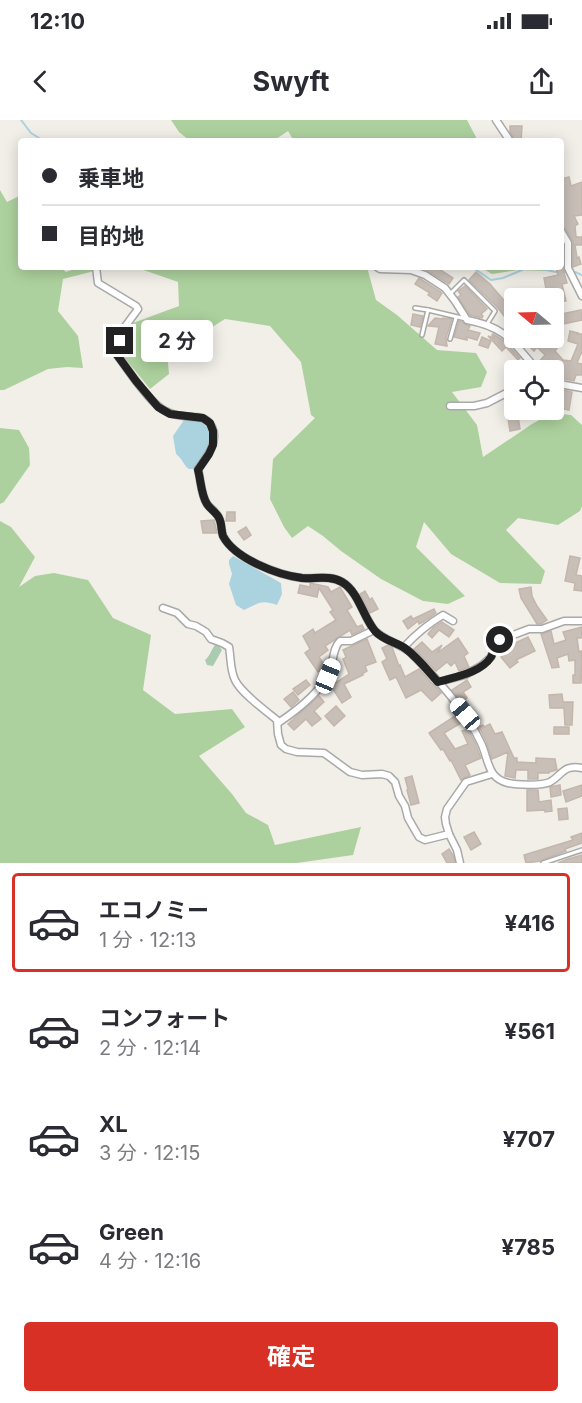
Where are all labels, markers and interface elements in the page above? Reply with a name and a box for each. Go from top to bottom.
text: 12:10 [30,8,85,34]
icon: back [24,65,57,98]
text: Swyft [253,65,329,98]
icon: share [525,65,558,98]
text: 乗車地 [78,165,144,191]
text: 目的地 [78,223,144,249]
north arrow [504,288,564,348]
map controls [504,288,564,420]
callout: 2 分 [141,320,213,362]
route end [106,327,133,354]
text: 2 分 [158,329,196,353]
button: locate [504,360,564,420]
route start [486,626,513,653]
car [313,656,343,696]
car [447,694,483,734]
icon: car [27,896,81,950]
text: エコノミー [99,897,209,923]
text: ¥416 [505,910,555,936]
text: 1 分 · 12:13 [99,928,196,952]
icon: car [27,1004,81,1058]
text: コンフォート [99,1005,230,1031]
text: ¥561 [505,1018,555,1044]
text: 2 分 · 12:14 [99,1036,201,1060]
text: XL [99,1111,128,1137]
icon: car [27,1112,81,1166]
text: ¥707 [503,1126,555,1152]
text: 3 分 · 12:15 [99,1141,200,1165]
text: Green [99,1219,164,1245]
icon: car [27,1220,81,1274]
text: ¥785 [502,1234,555,1260]
text: 4 分 · 12:16 [99,1249,201,1273]
button: 確定 [24,1322,558,1391]

